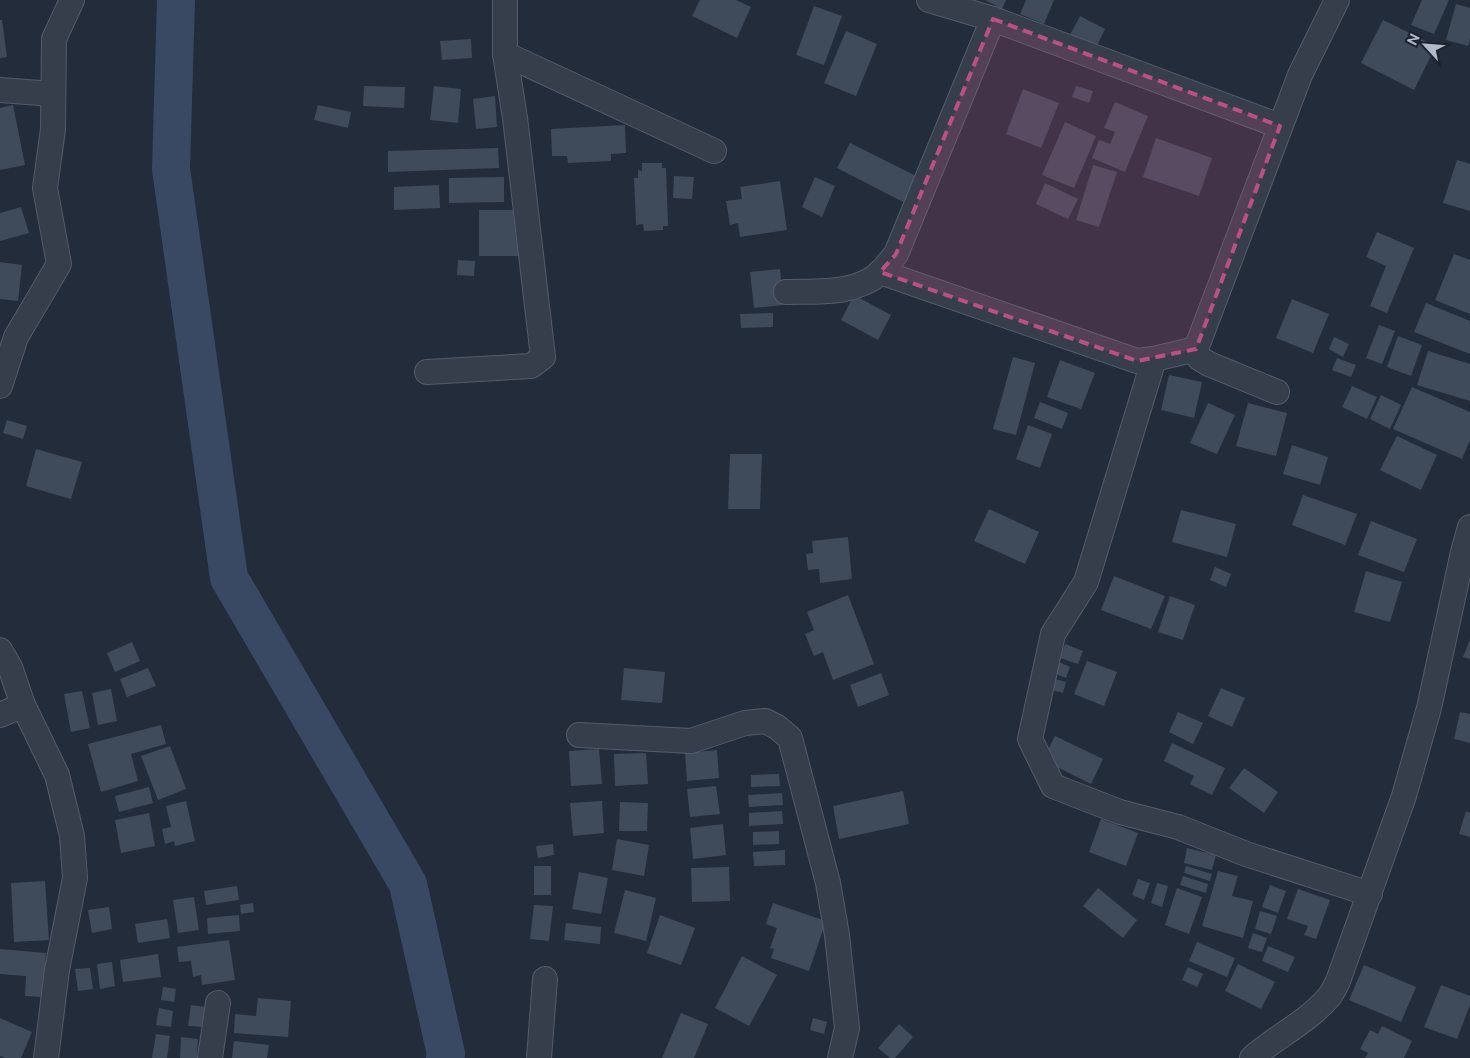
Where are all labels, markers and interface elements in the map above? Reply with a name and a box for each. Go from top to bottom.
north arrow [1400,20,1450,70]
text: N [1404,31,1423,48]

